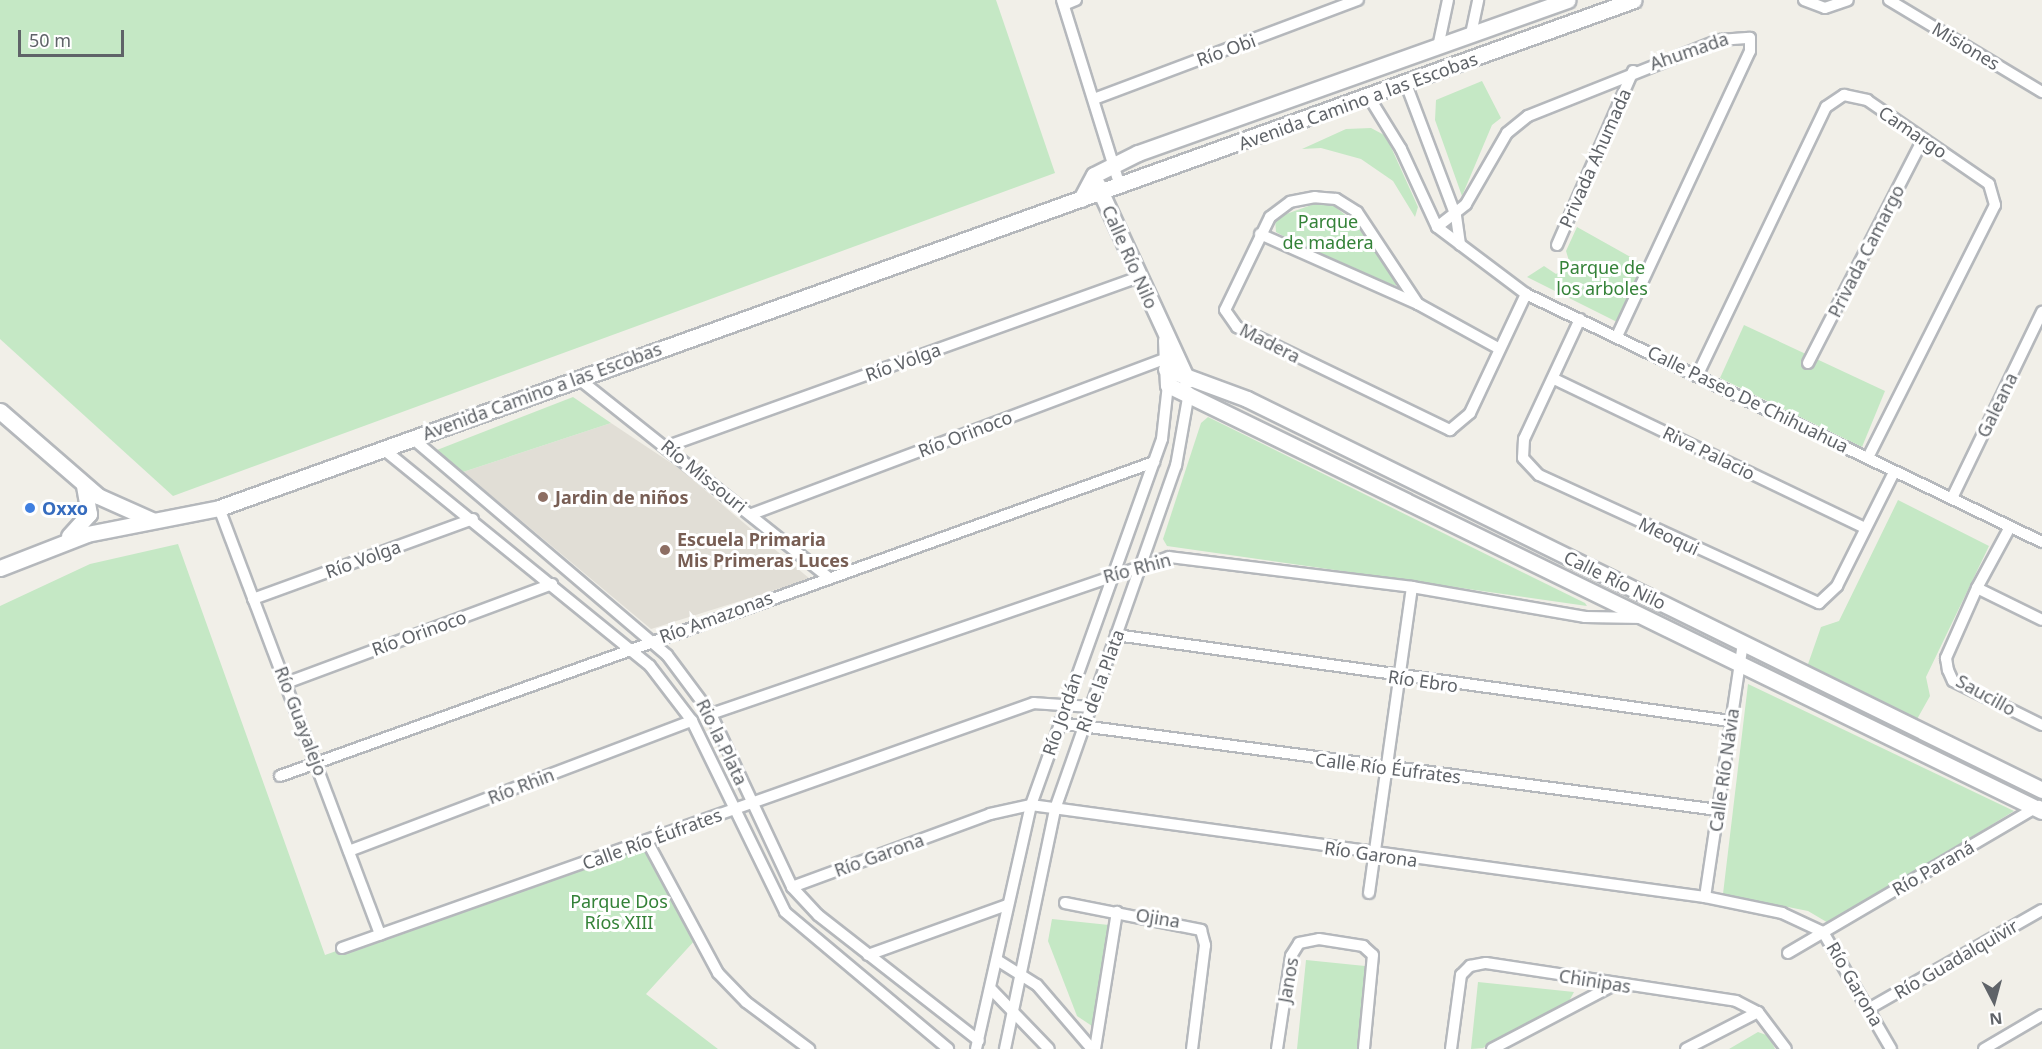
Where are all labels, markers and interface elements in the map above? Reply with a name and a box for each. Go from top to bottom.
street label: Misiones [1928,17,2004,75]
scale bar [21,18,128,56]
street label: Ahumada [1647,27,1731,75]
text: 50 m [29,28,71,52]
street label: Río Obi [1194,29,1258,71]
street label: Avenida Camino a las Escobas [1236,48,1480,154]
street label: Privada Ahumada [1555,85,1635,231]
street label: Camargo [1875,101,1951,163]
street label: Privada Camargo [1823,181,1909,321]
street label: Calle Río Nilo [1098,202,1162,312]
park label: Parque de madera [1282,211,1374,254]
park label: Parque de los arboles [1556,257,1648,300]
street label: Madera [1236,319,1304,367]
street label: Avenida Camino a las Escobas [420,338,664,444]
street label: Río Volga [862,338,944,386]
street label: Calle Paseo De Chihuahua [1644,341,1852,457]
street label: Galeana [1972,369,2022,441]
street label: Río Orinoco [915,406,1015,462]
street label: Riva Palacio [1659,421,1759,485]
street label: Río Missouri [657,435,751,517]
place label: Jardin de niños [555,486,688,508]
marker: Jardin de niños [536,490,550,504]
place label: Oxxo [42,497,88,519]
marker: Oxxo [23,501,37,515]
street label: Meoqui [1635,513,1703,559]
place label: Escuela Primaria Mis Primeras Luces [677,529,849,572]
street label: Río Volga [322,535,404,583]
marker: Escuela Primaria Mis Primeras Luces [658,543,672,557]
street label: Calle Río Nilo [1560,546,1670,614]
street label: Río Rhin [1101,549,1173,587]
street label: Río Amazonas [656,586,776,648]
street label: Río Orinoco [369,606,469,660]
street label: Ri de la Plata [1071,627,1129,735]
street label: Río Guayalejo [270,663,332,779]
street label: Río Ebro [1387,665,1459,697]
street label: Río Jordán [1038,670,1086,758]
street label: Saucillo [1953,670,2019,720]
street label: Rio la Plata [692,695,752,789]
street label: Calle Río Návia [1705,707,1743,833]
street label: Calle Río Éufrates [1314,748,1462,788]
street label: Río Rhin [485,763,557,809]
street label: Calle Río Éufrates [579,804,725,874]
street label: Río Garona [831,829,927,881]
street label: Río Paraná [1888,836,1978,900]
street label: Río Garona [1323,837,1419,871]
park label: Parque Dos Ríos XIII [570,891,668,934]
street label: Ojina [1134,904,1182,932]
street label: Río Guadalquivir [1890,915,2022,1003]
street label: Río Garona [1822,938,1888,1030]
street label: Janos [1273,956,1303,1004]
street label: Chinipas [1557,965,1633,997]
north arrow [1964,971,2024,1031]
text: N [1988,1007,2004,1031]

